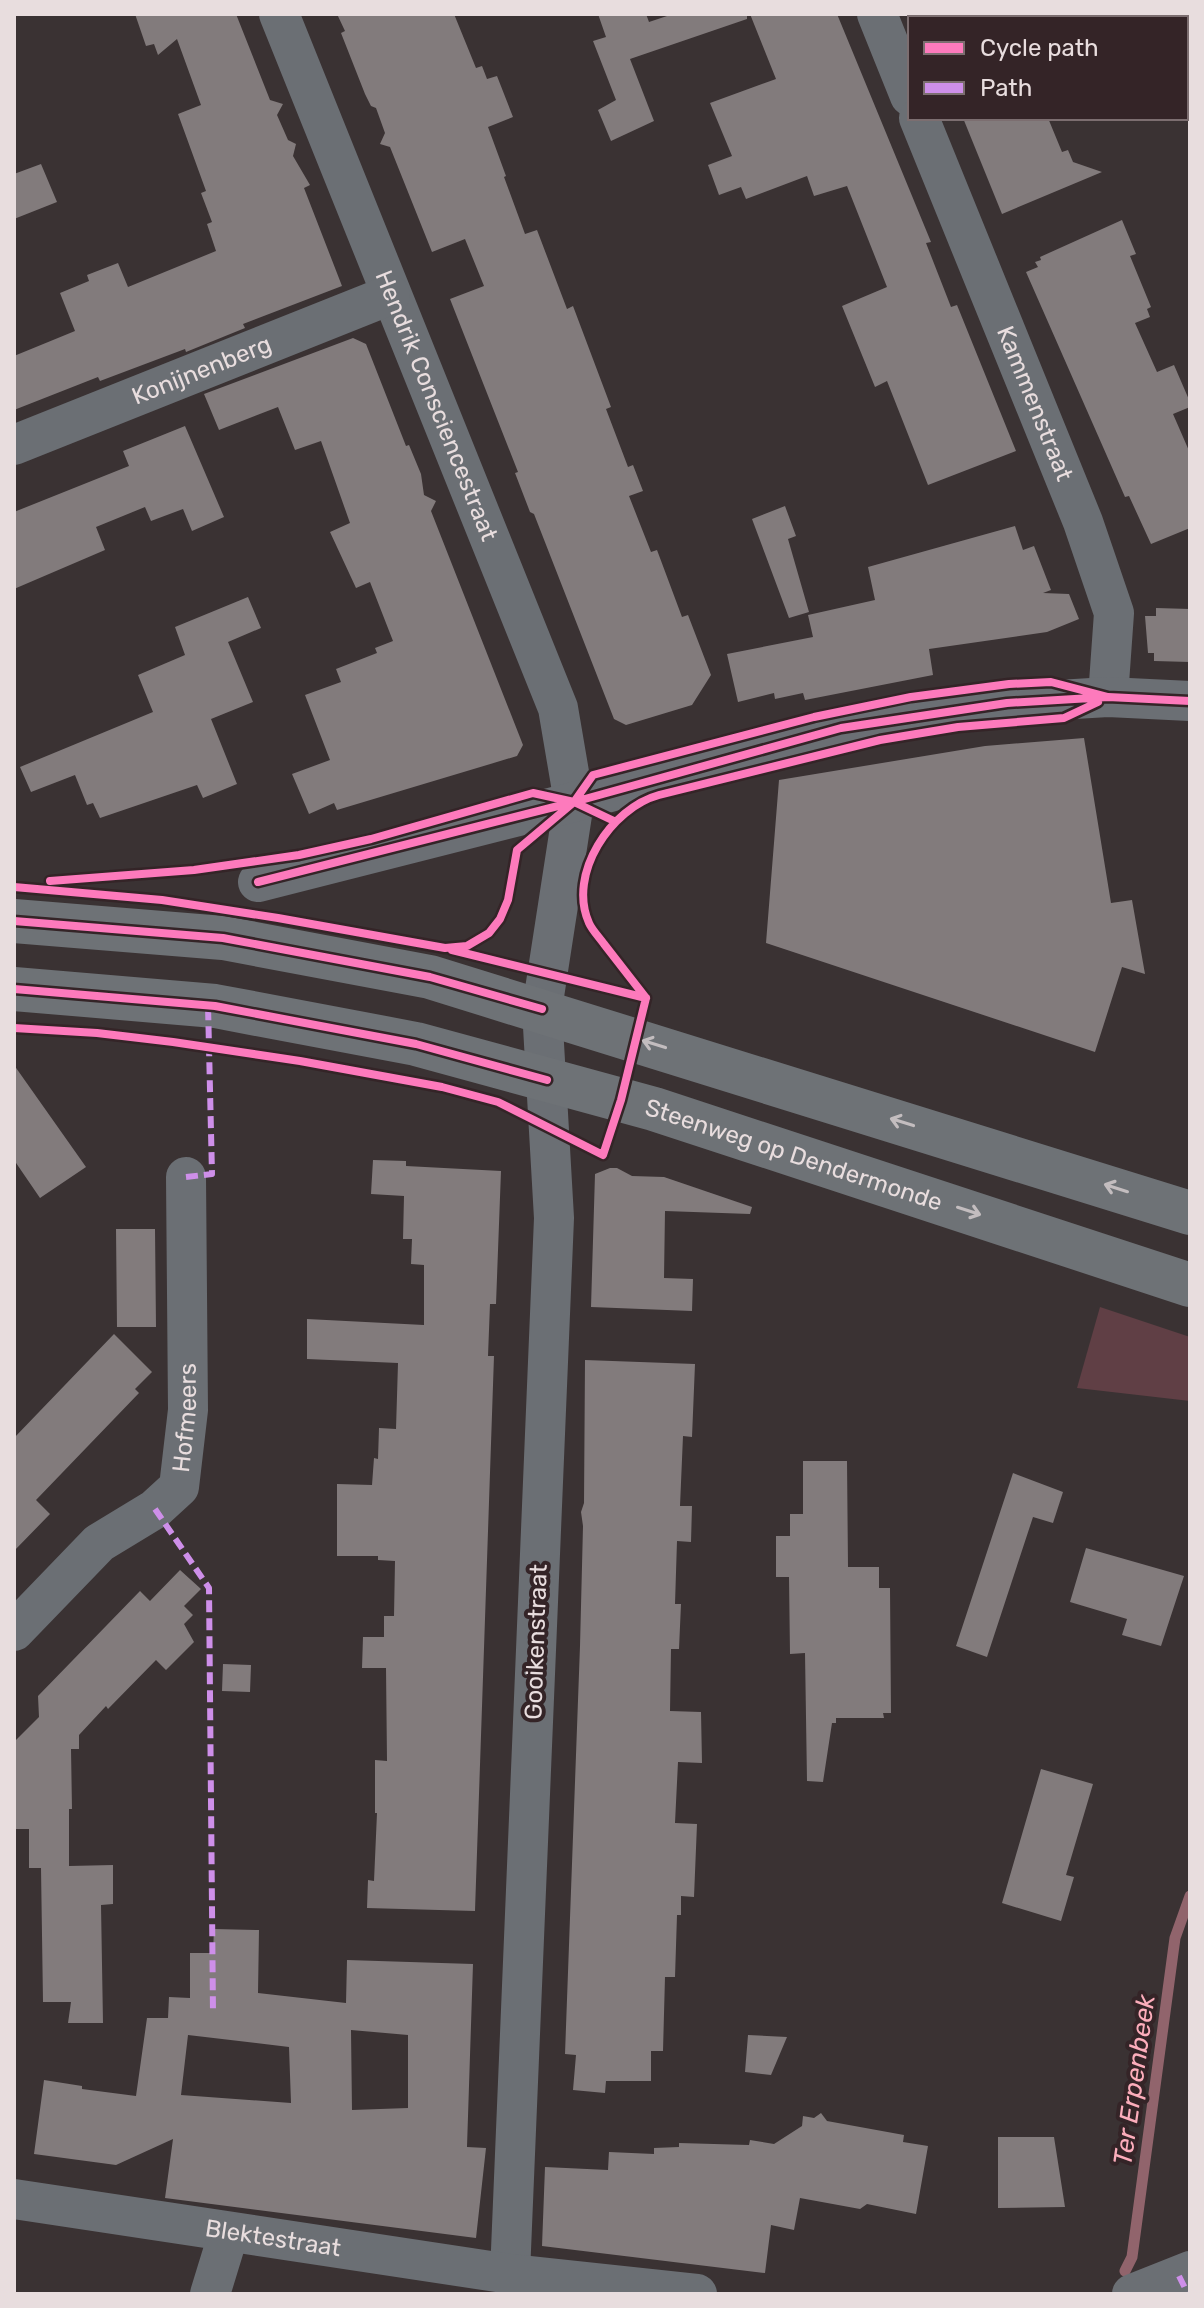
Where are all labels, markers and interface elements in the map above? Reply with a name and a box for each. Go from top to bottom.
legend [908,16,1188,120]
text: Cycle path [980,34,1099,62]
text: Path [980,74,1032,102]
street label: Hendrik Consciencestraat [370,266,503,545]
street label: Kammenstraat [991,322,1079,485]
street label: Konijnenberg [128,330,275,410]
one-way arrow [641,1036,666,1051]
street label: Steenweg op Dendermonde [642,1093,946,1217]
one-way arrow [890,1113,915,1128]
one-way arrow [1104,1180,1129,1195]
one-way arrow [956,1205,981,1219]
street label: Hofmeers [167,1363,202,1474]
street label: Gooikenstraat [519,1564,553,1720]
water label: Ter Erpenbeek [1107,1992,1162,2168]
street label: Blektestraat [203,2214,343,2262]

